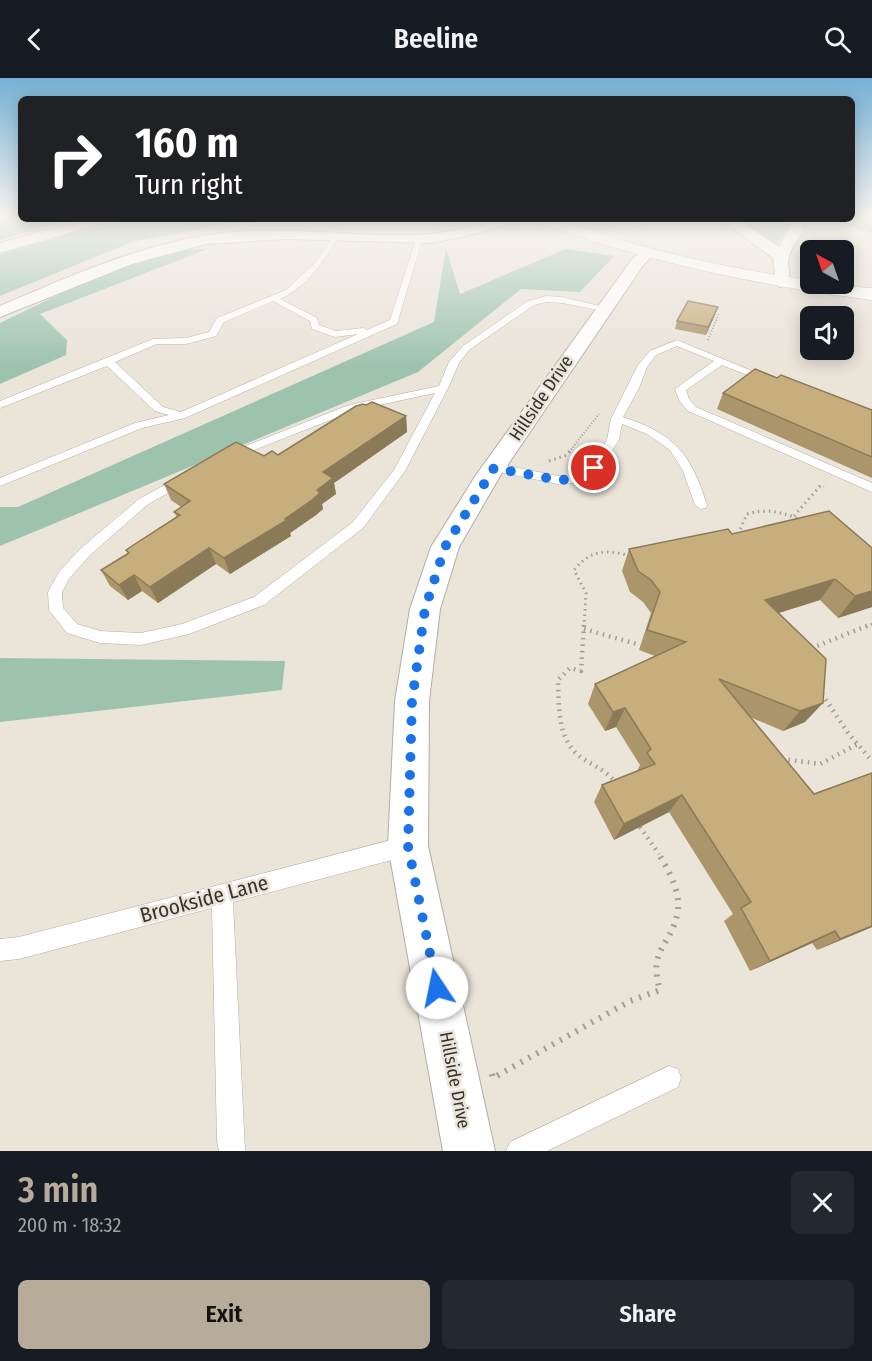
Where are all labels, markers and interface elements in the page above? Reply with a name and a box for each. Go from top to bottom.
icon: back [18,23,51,56]
text: Beeline [394,23,478,55]
icon: search [821,23,854,56]
text: 160 m [135,118,238,168]
icon: right [36,120,114,198]
text: Turn right [135,169,243,201]
north arrow [800,240,854,294]
map controls [800,240,854,360]
button: sound [800,306,854,360]
street label: Hillside Drive [504,351,578,445]
pin [568,442,619,493]
icon: arrive [577,451,610,484]
street label: Brookside Lane [137,869,271,929]
position arrow [405,956,469,1020]
street label: Hillside Drive [435,1030,475,1130]
text: 3 min [18,1168,98,1212]
button: close [791,1171,854,1234]
text: 200 m · 18:32 [18,1213,121,1237]
button: Exit [18,1280,430,1349]
button: Share [442,1280,854,1349]

